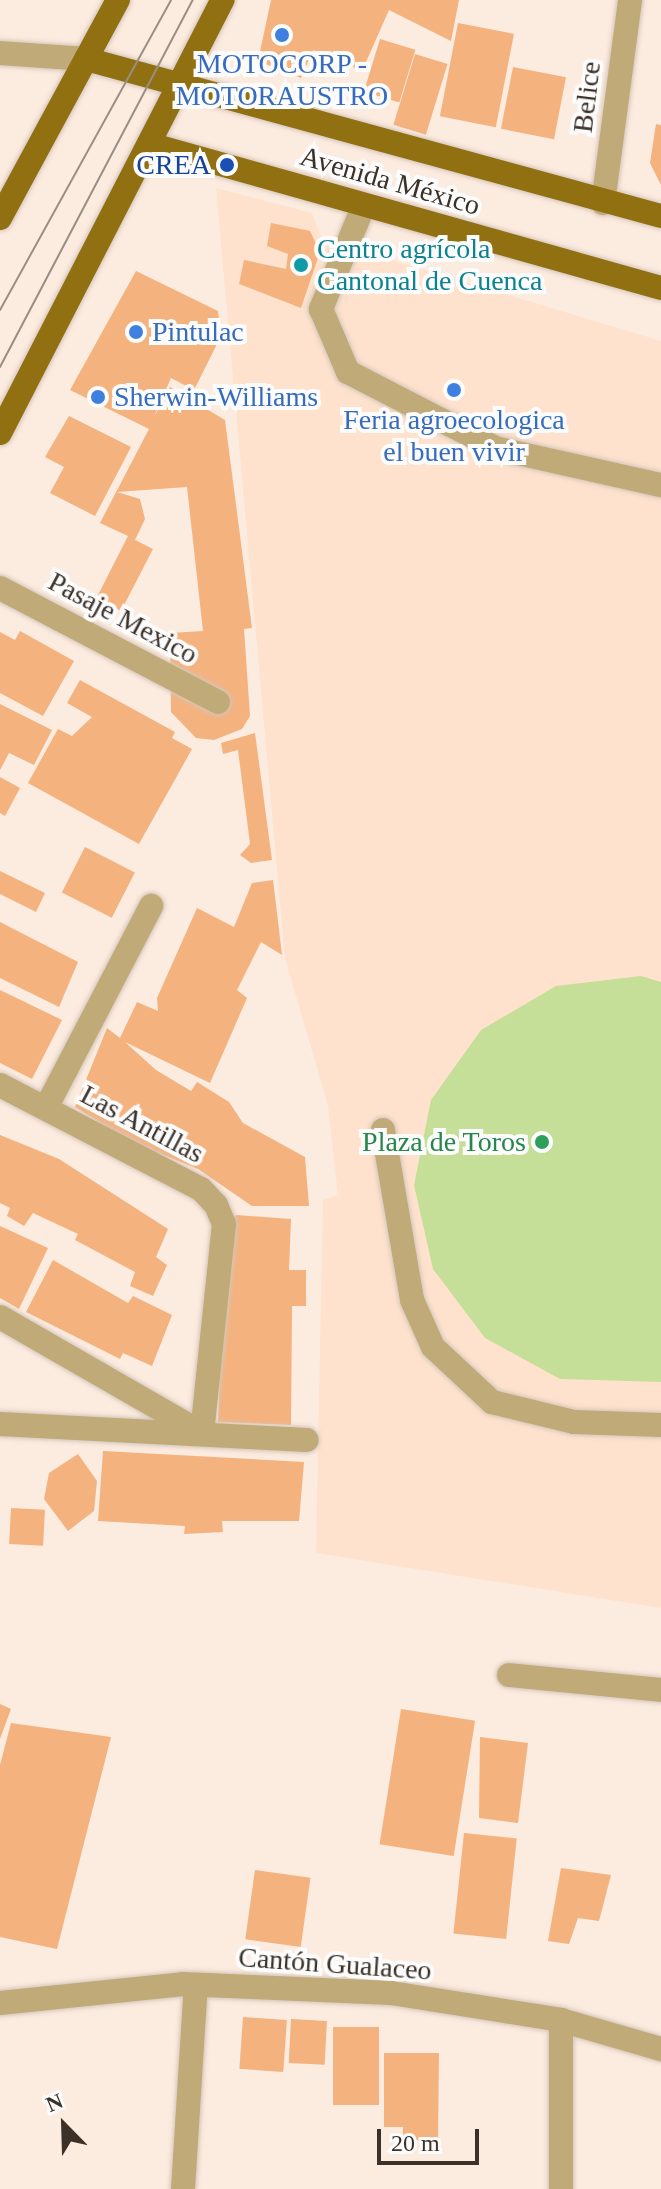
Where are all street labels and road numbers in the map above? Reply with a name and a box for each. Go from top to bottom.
street label: Belice [566,59,608,135]
street label: Avenida México [296,139,484,223]
street label: Pasaje Mexico [43,565,203,671]
street label: Las Antillas [74,1077,210,1171]
street label: Cantón Gualaceo [237,1940,433,1988]

